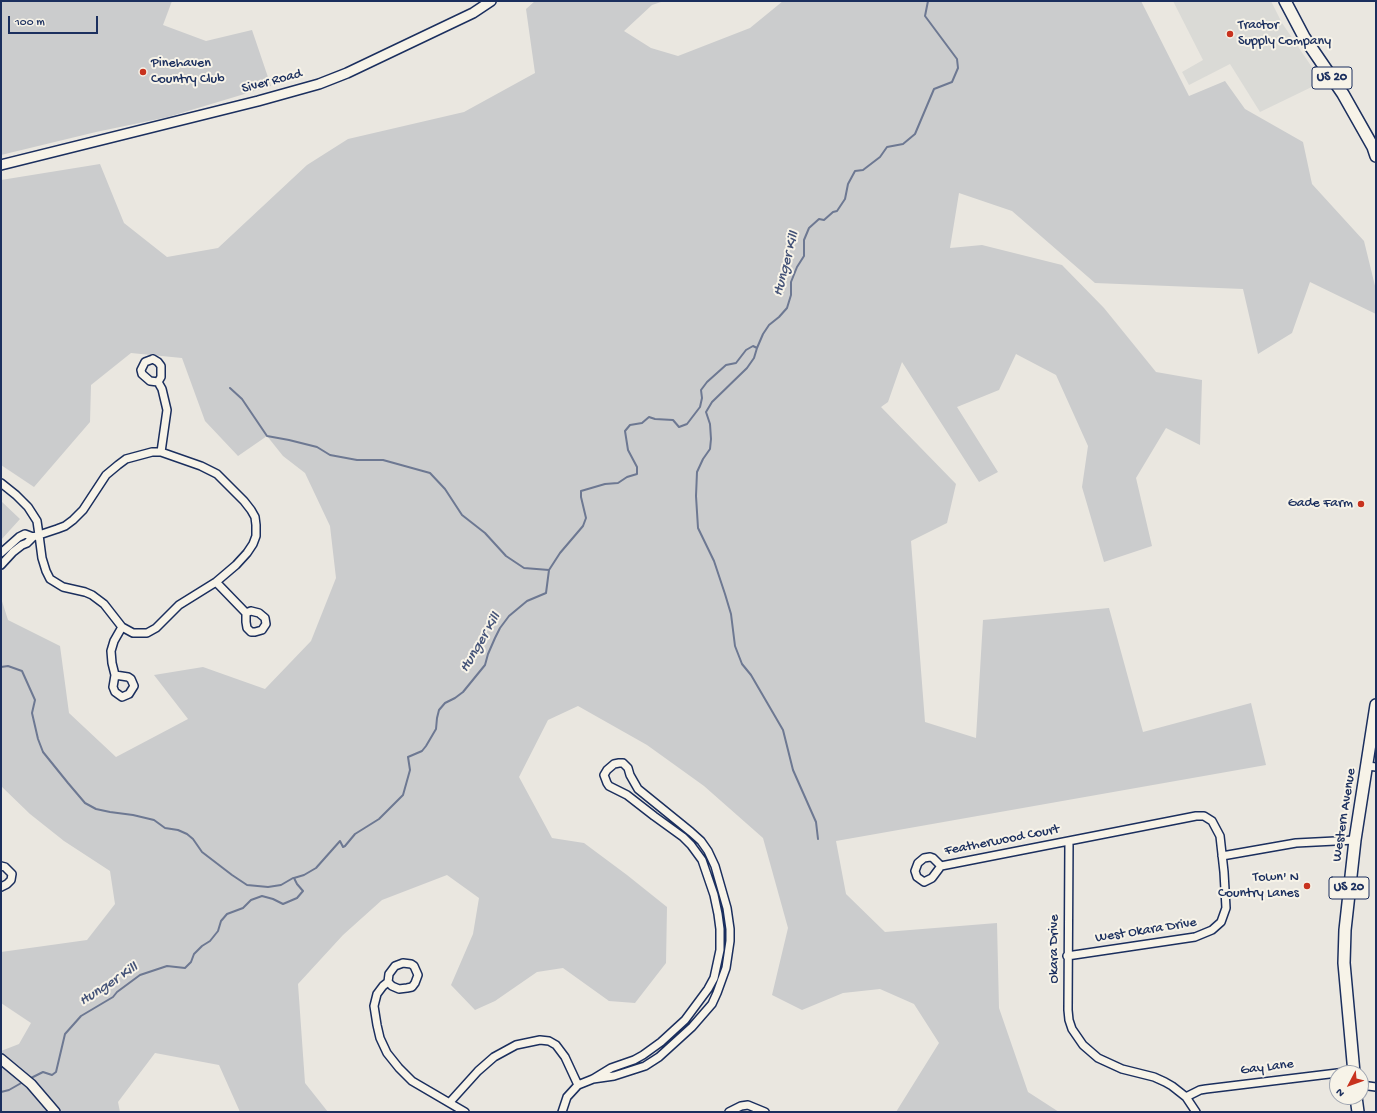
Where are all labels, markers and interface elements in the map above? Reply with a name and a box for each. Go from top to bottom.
scale bar [10,8,100,34]
text: 100 m [15,16,45,30]
place label: Tractor Supply Company [1238,18,1331,50]
marker: Tractor Supply Company [1225,29,1235,39]
place label: Pinehaven Country Club [151,56,225,88]
street label: Siver Road [240,66,304,98]
marker: Pinehaven Country Club [138,67,148,77]
road number: US 20 [1312,67,1352,89]
water label: Hunger Kill [770,230,804,298]
place label: Gade Farm [1288,496,1353,512]
marker: Gade Farm [1356,499,1366,509]
water label: Hunger Kill [456,610,506,676]
street label: Western Avenue [1329,767,1361,863]
street label: Featherwood Court [943,822,1061,860]
place label: Town' N Country Lanes [1218,870,1299,902]
road number: US 20 [1329,877,1369,899]
marker: Town' N Country Lanes [1302,881,1312,891]
street label: Okara Drive [1047,914,1063,984]
street label: West Okara Drive [1094,915,1198,947]
water label: Hunger Kill [76,959,142,1011]
street label: Gay Lane [1239,1056,1295,1080]
north arrow [1329,1065,1369,1105]
text: N [1334,1086,1348,1099]

